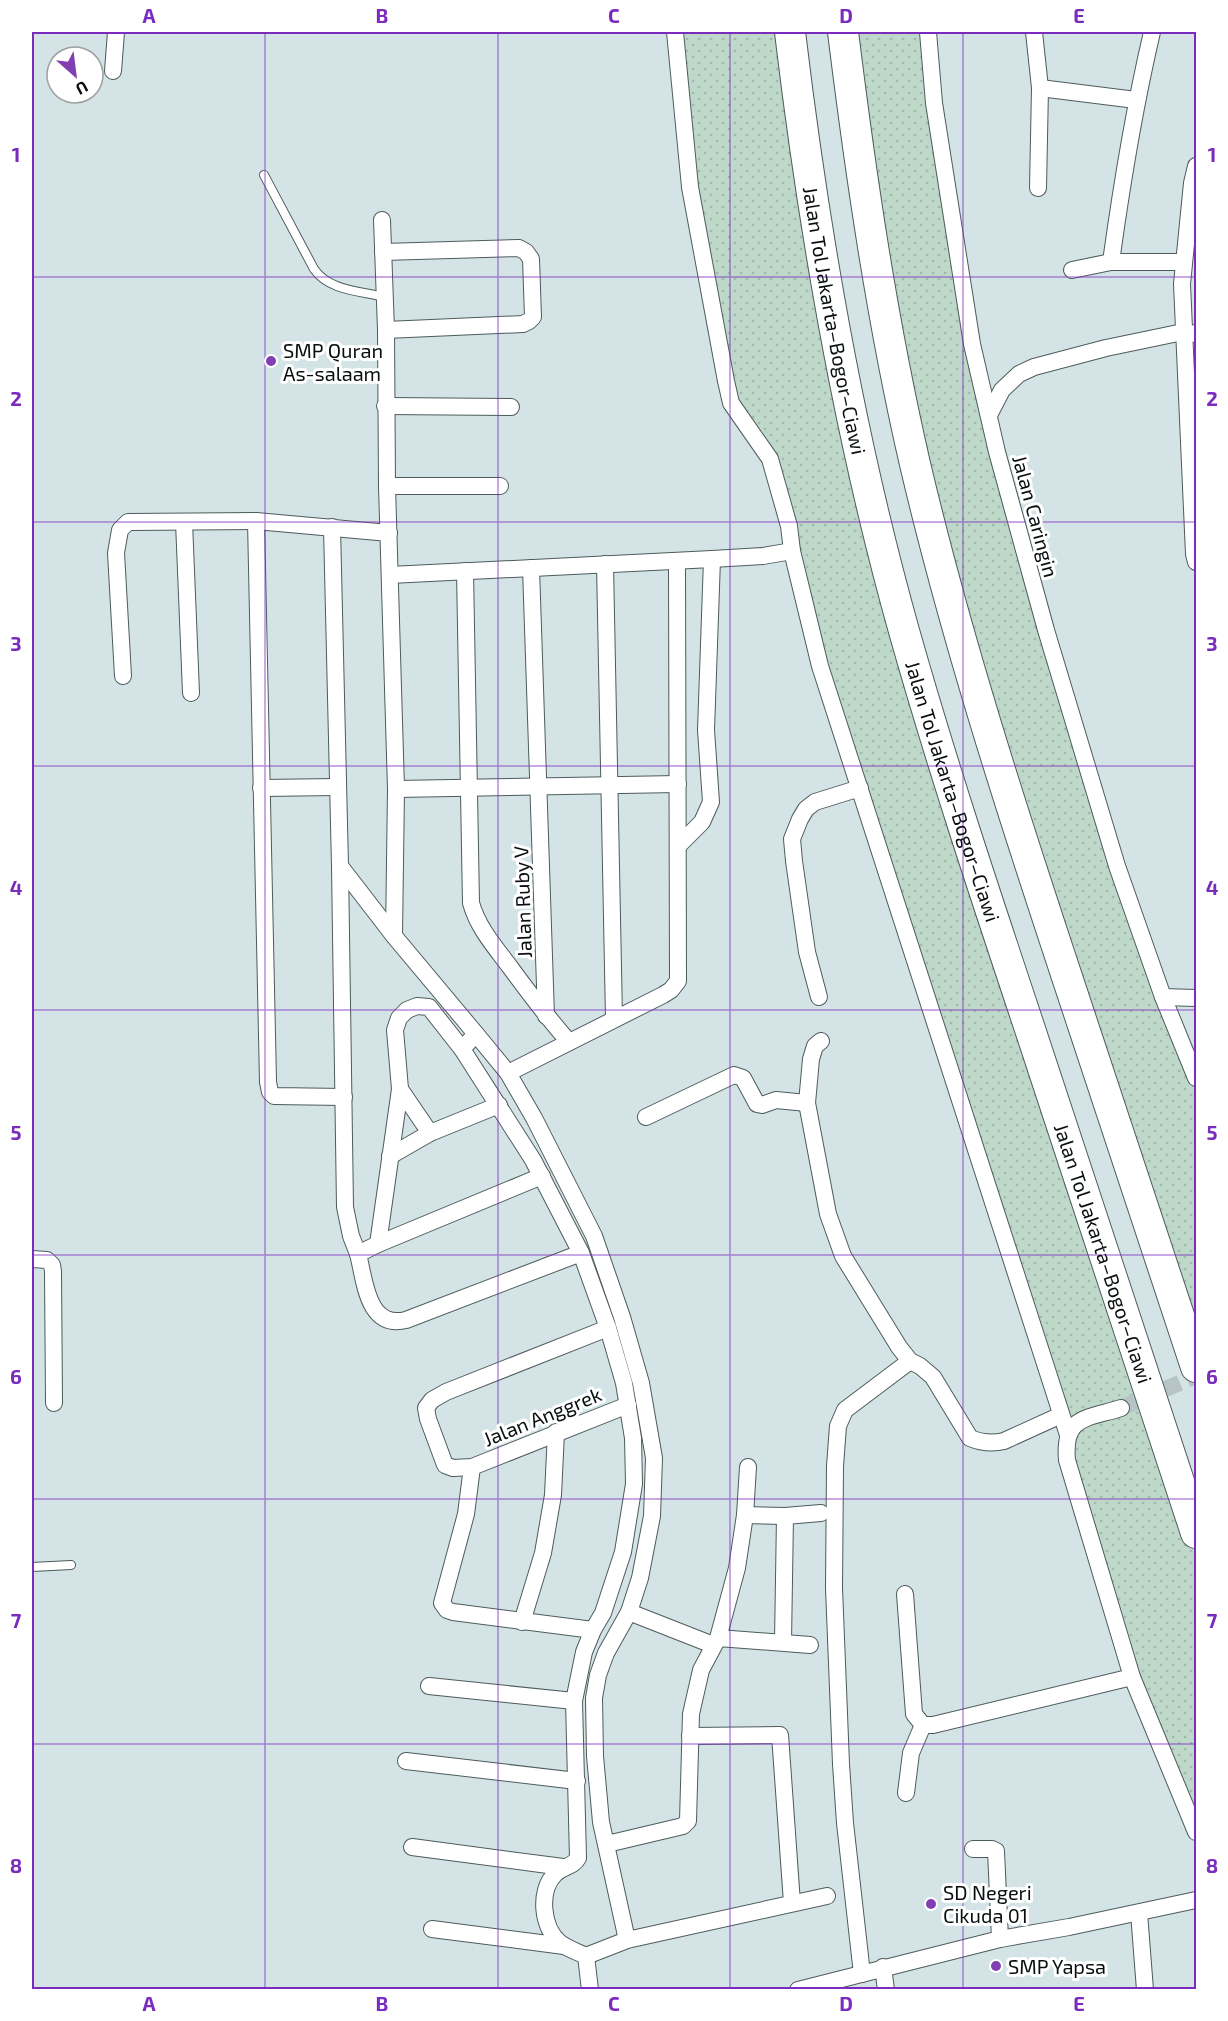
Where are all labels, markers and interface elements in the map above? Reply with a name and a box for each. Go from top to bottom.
text: A [142,3,156,27]
text: B [376,3,388,27]
text: C [608,3,620,27]
text: D [839,3,853,27]
text: E [1073,3,1085,27]
north arrow [45,45,105,105]
text: U [73,78,92,100]
text: 1 [12,142,20,166]
text: 1 [1208,142,1216,166]
street label: Jalan Tol Jakarta–Bogor–Ciawi [799,185,872,457]
place label: SMP Quran As-salaam [283,338,383,385]
marker: SMP Quran As-salaam [264,354,278,368]
text: 2 [10,386,22,410]
text: 2 [1206,386,1218,410]
street label: Jalan Caringin [1008,452,1064,580]
text: 3 [10,631,22,655]
text: 3 [1206,631,1218,655]
street label: Jalan Tol Jakarta–Bogor–Ciawi [901,658,1006,925]
street label: Jalan Ruby V [508,846,536,958]
text: 4 [10,875,23,899]
text: 4 [1206,875,1219,899]
text: 5 [10,1120,22,1144]
street label: Jalan Tol Jakarta–Bogor–Ciawi [1050,1120,1158,1386]
text: 5 [1206,1120,1218,1144]
text: 6 [10,1364,22,1388]
text: 6 [1206,1364,1218,1388]
street label: Jalan Anggrek [479,1381,605,1451]
text: 7 [11,1608,22,1632]
text: 7 [1207,1608,1218,1632]
text: 8 [10,1853,22,1877]
text: 8 [1206,1853,1218,1877]
place label: SD Negeri Cikuda 01 [943,1880,1032,1927]
marker: SD Negeri Cikuda 01 [924,1897,938,1911]
place label: SMP Yapsa [1008,1954,1106,1978]
marker: SMP Yapsa [989,1959,1003,1973]
text: A [142,1991,156,2015]
text: B [376,1991,388,2015]
text: C [608,1991,620,2015]
text: D [839,1991,853,2015]
text: E [1073,1991,1085,2015]

